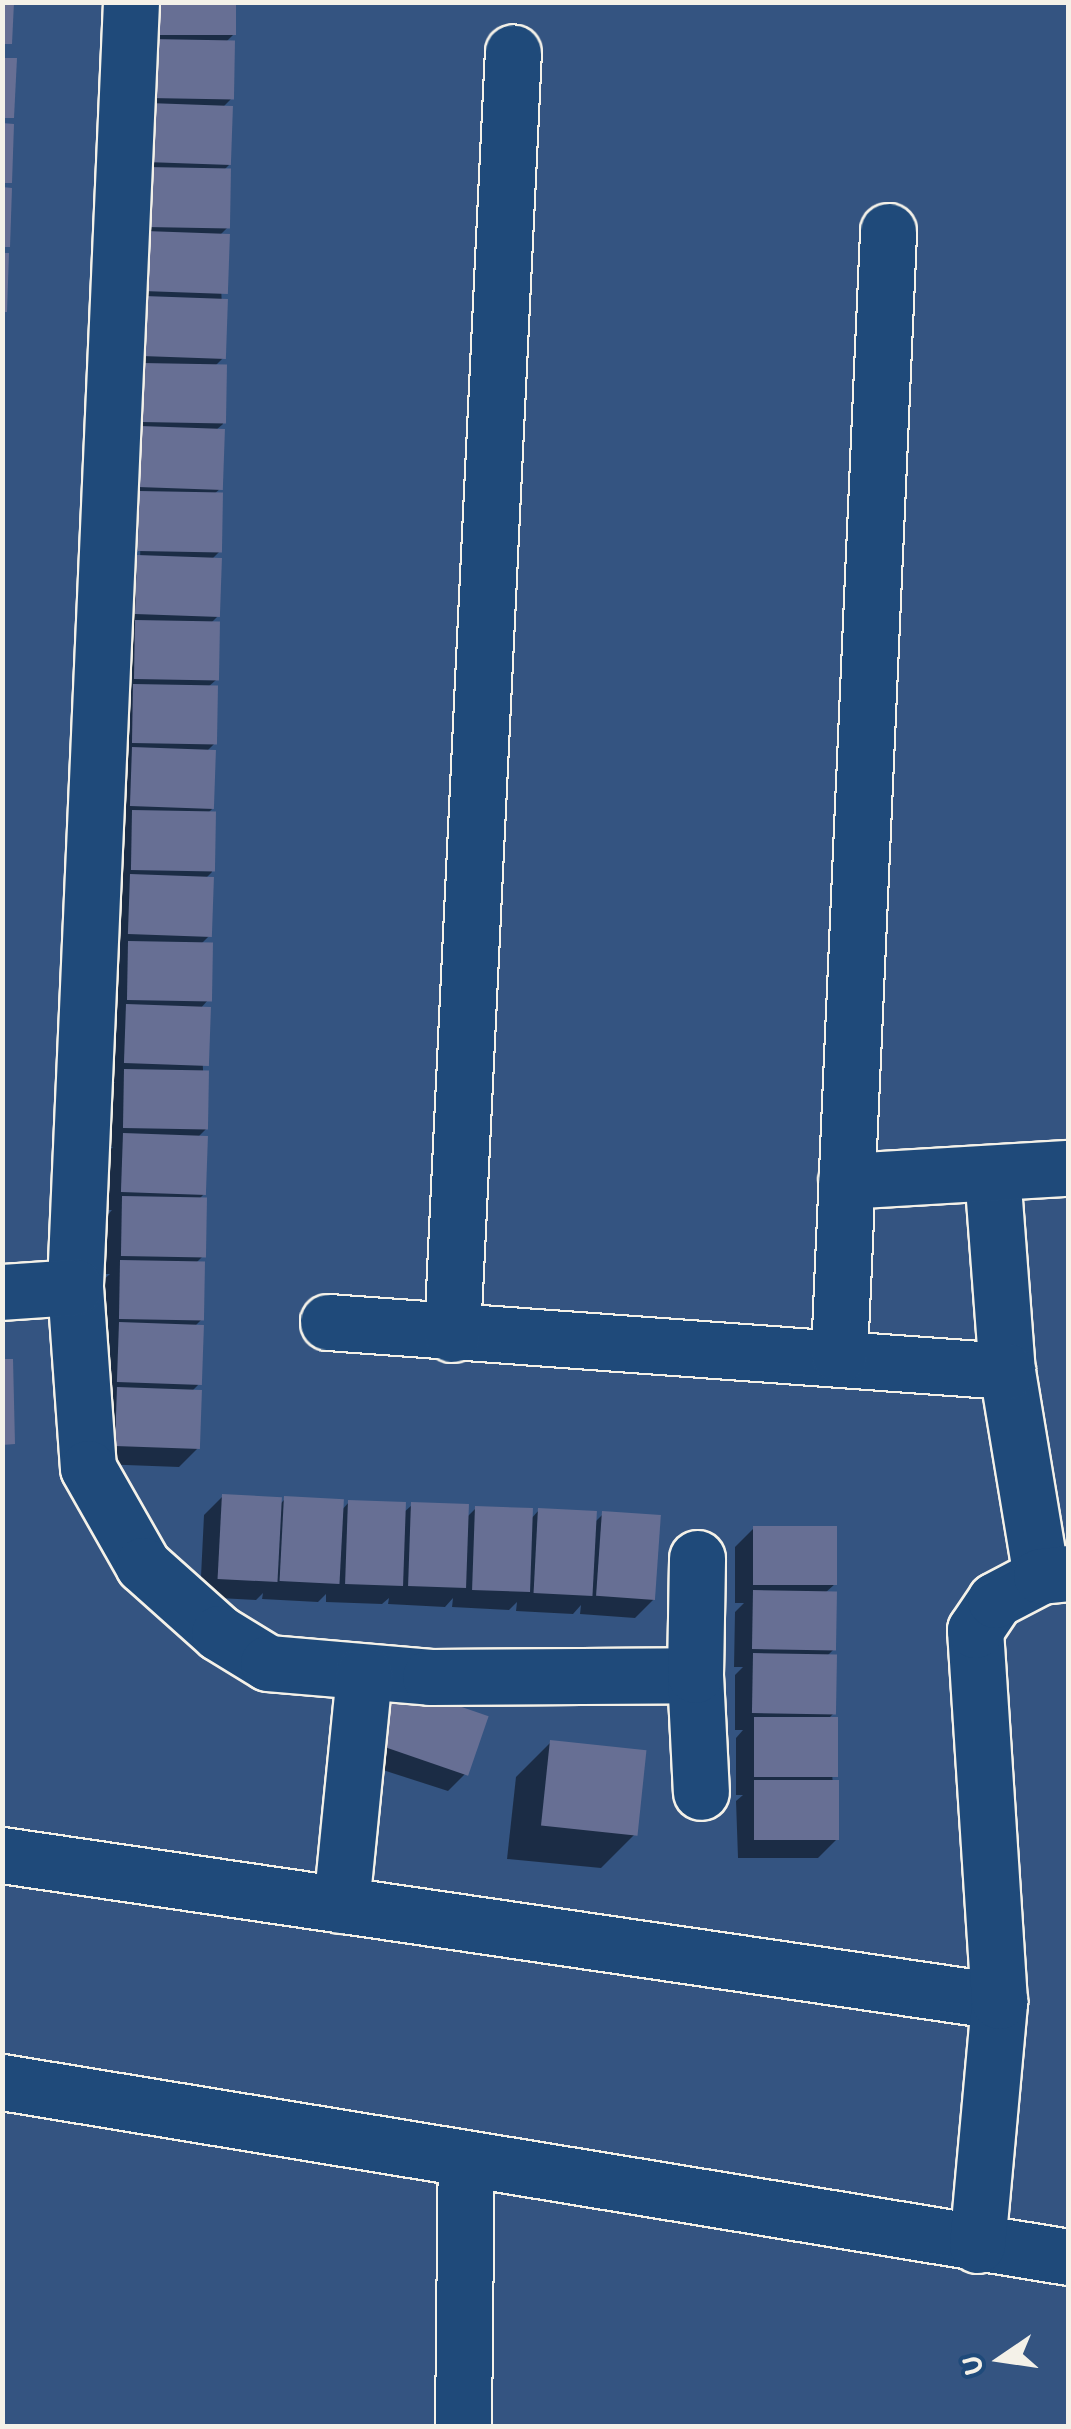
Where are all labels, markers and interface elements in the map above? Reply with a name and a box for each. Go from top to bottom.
north arrow [951,2309,1051,2409]
text: U [953,2353,990,2379]

